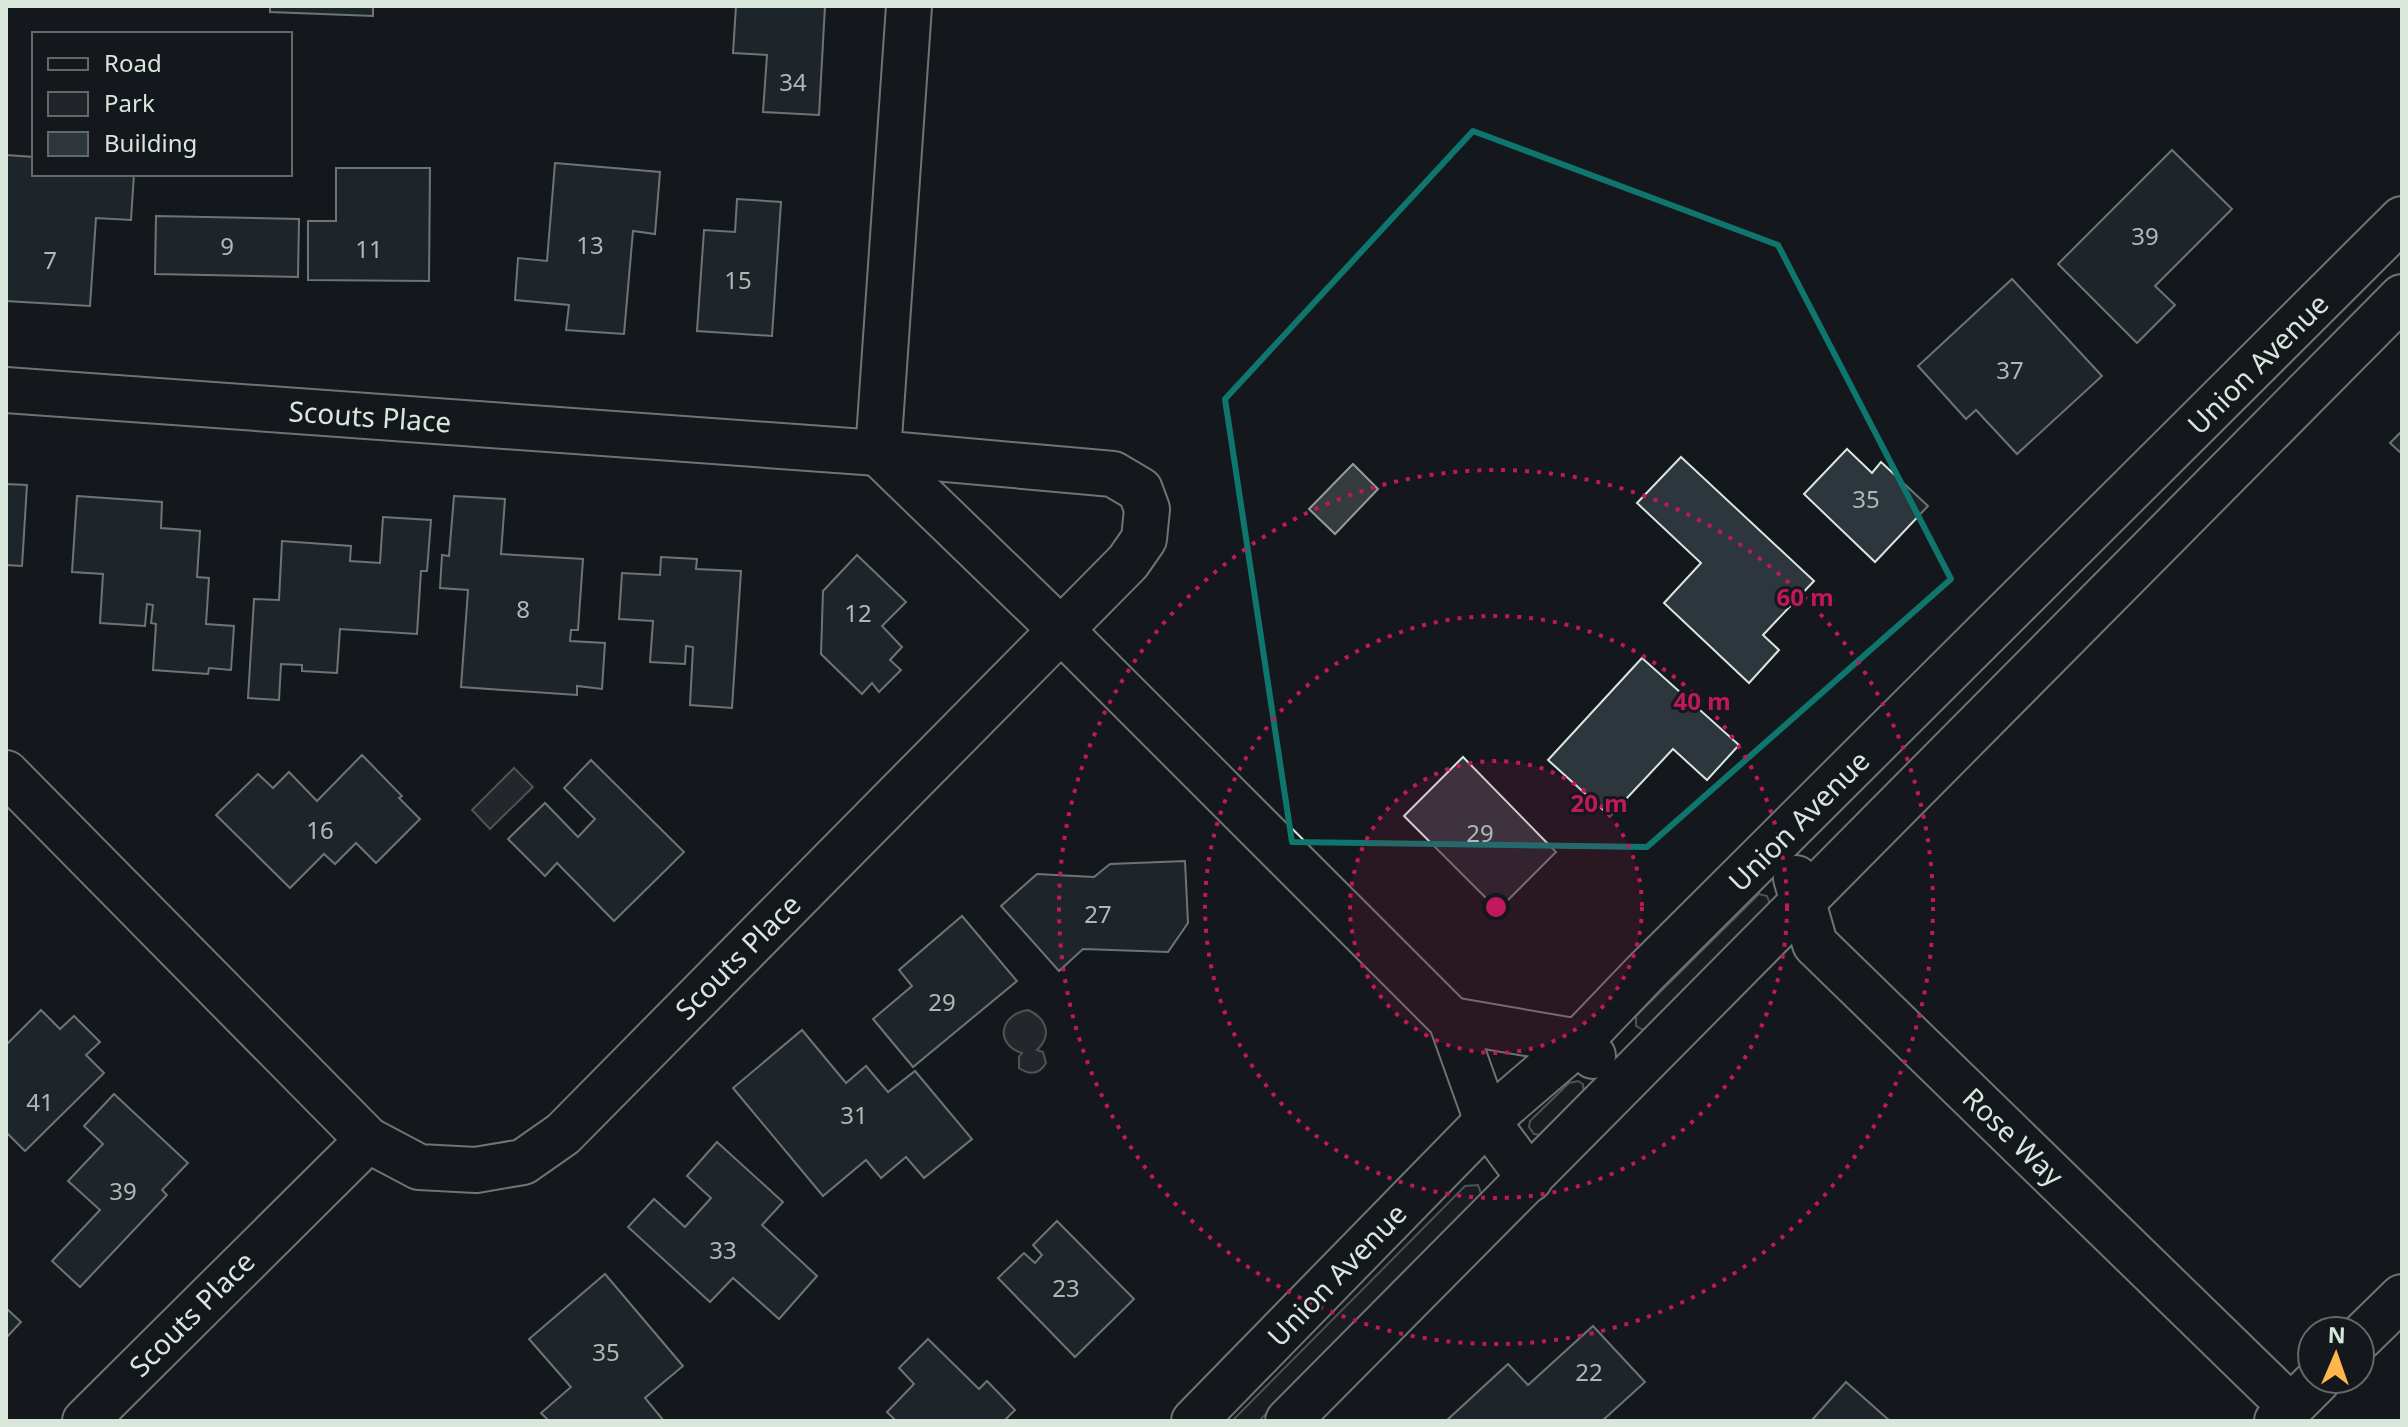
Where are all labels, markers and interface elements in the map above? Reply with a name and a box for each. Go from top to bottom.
legend [32,32,292,176]
text: Road [104,46,162,79]
house number: 34 [779,65,807,98]
text: Park [104,86,155,119]
text: Building [104,126,197,159]
house number: 39 [2131,219,2159,252]
house number: 13 [576,228,604,261]
house number: 9 [220,229,234,262]
house number: 11 [355,232,383,265]
house number: 7 [43,243,57,276]
house number: 15 [724,263,752,296]
street label: Union Avenue [2179,285,2336,442]
house number: 37 [1996,353,2024,386]
street label: Scouts Place [287,391,453,441]
house number: 35 [1852,482,1880,515]
text: 60 m [1776,580,1834,613]
house number: 8 [516,592,530,625]
house number: 12 [844,596,872,629]
text: 40 m [1673,684,1731,717]
street label: Union Avenue [1720,742,1877,899]
text: 20 m [1570,786,1628,819]
house number: 16 [306,813,334,846]
house number: 29 [1466,816,1494,849]
street label: Scouts Place [666,885,808,1027]
centre of rings [1482,893,1510,921]
house number: 27 [1084,897,1112,930]
house number: 29 [928,985,956,1018]
street label: Rose Way [1955,1079,2073,1194]
house number: 41 [26,1085,54,1118]
house number: 31 [840,1098,868,1131]
house number: 39 [109,1174,137,1207]
street label: Union Avenue [1258,1195,1414,1354]
house number: 33 [709,1233,737,1266]
street label: Scouts Place [120,1242,262,1384]
house number: 23 [1052,1271,1080,1304]
north arrow [2296,1315,2376,1395]
text: N [2327,1319,2346,1349]
house number: 35 [592,1335,620,1368]
house number: 22 [1575,1355,1603,1388]

